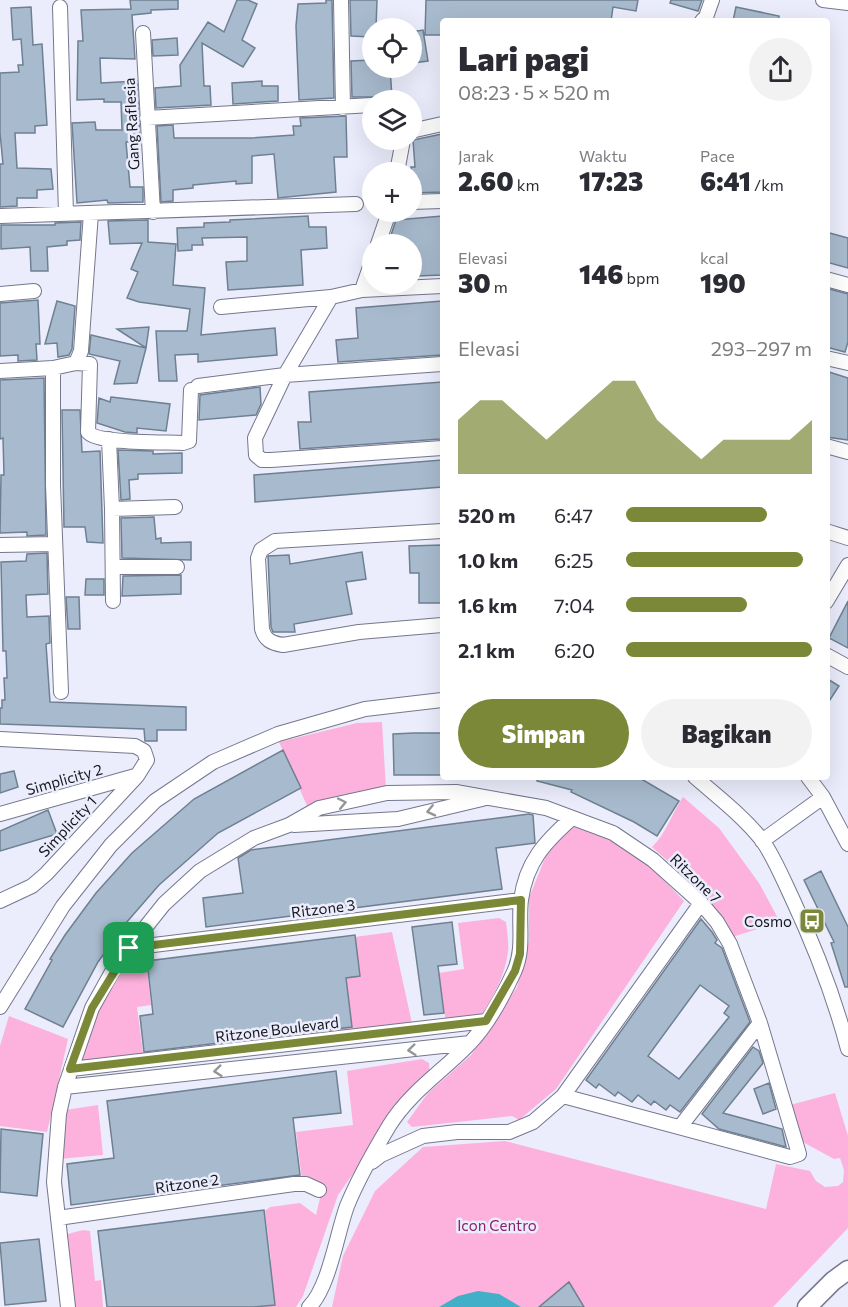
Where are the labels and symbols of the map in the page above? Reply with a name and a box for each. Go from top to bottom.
street label: Gang Raflesia [120,77,142,171]
street label: Simplicity 2 [24,760,104,798]
street label: Simplicity 1 [34,792,100,860]
one-way arrow [337,797,347,810]
one-way arrow [426,804,436,817]
street label: Ritzone 7 [667,849,725,907]
street label: Ritzone 3 [290,895,356,921]
bus stop icon: Cosmo [797,906,827,936]
place label: Cosmo [744,912,792,930]
pin [103,922,154,973]
street label: Ritzone Boulevard [214,1013,340,1045]
one-way arrow [407,1043,416,1056]
one-way arrow [213,1064,222,1077]
street label: Ritzone 2 [154,1170,220,1196]
park label: Icon Centro [457,1216,537,1234]

